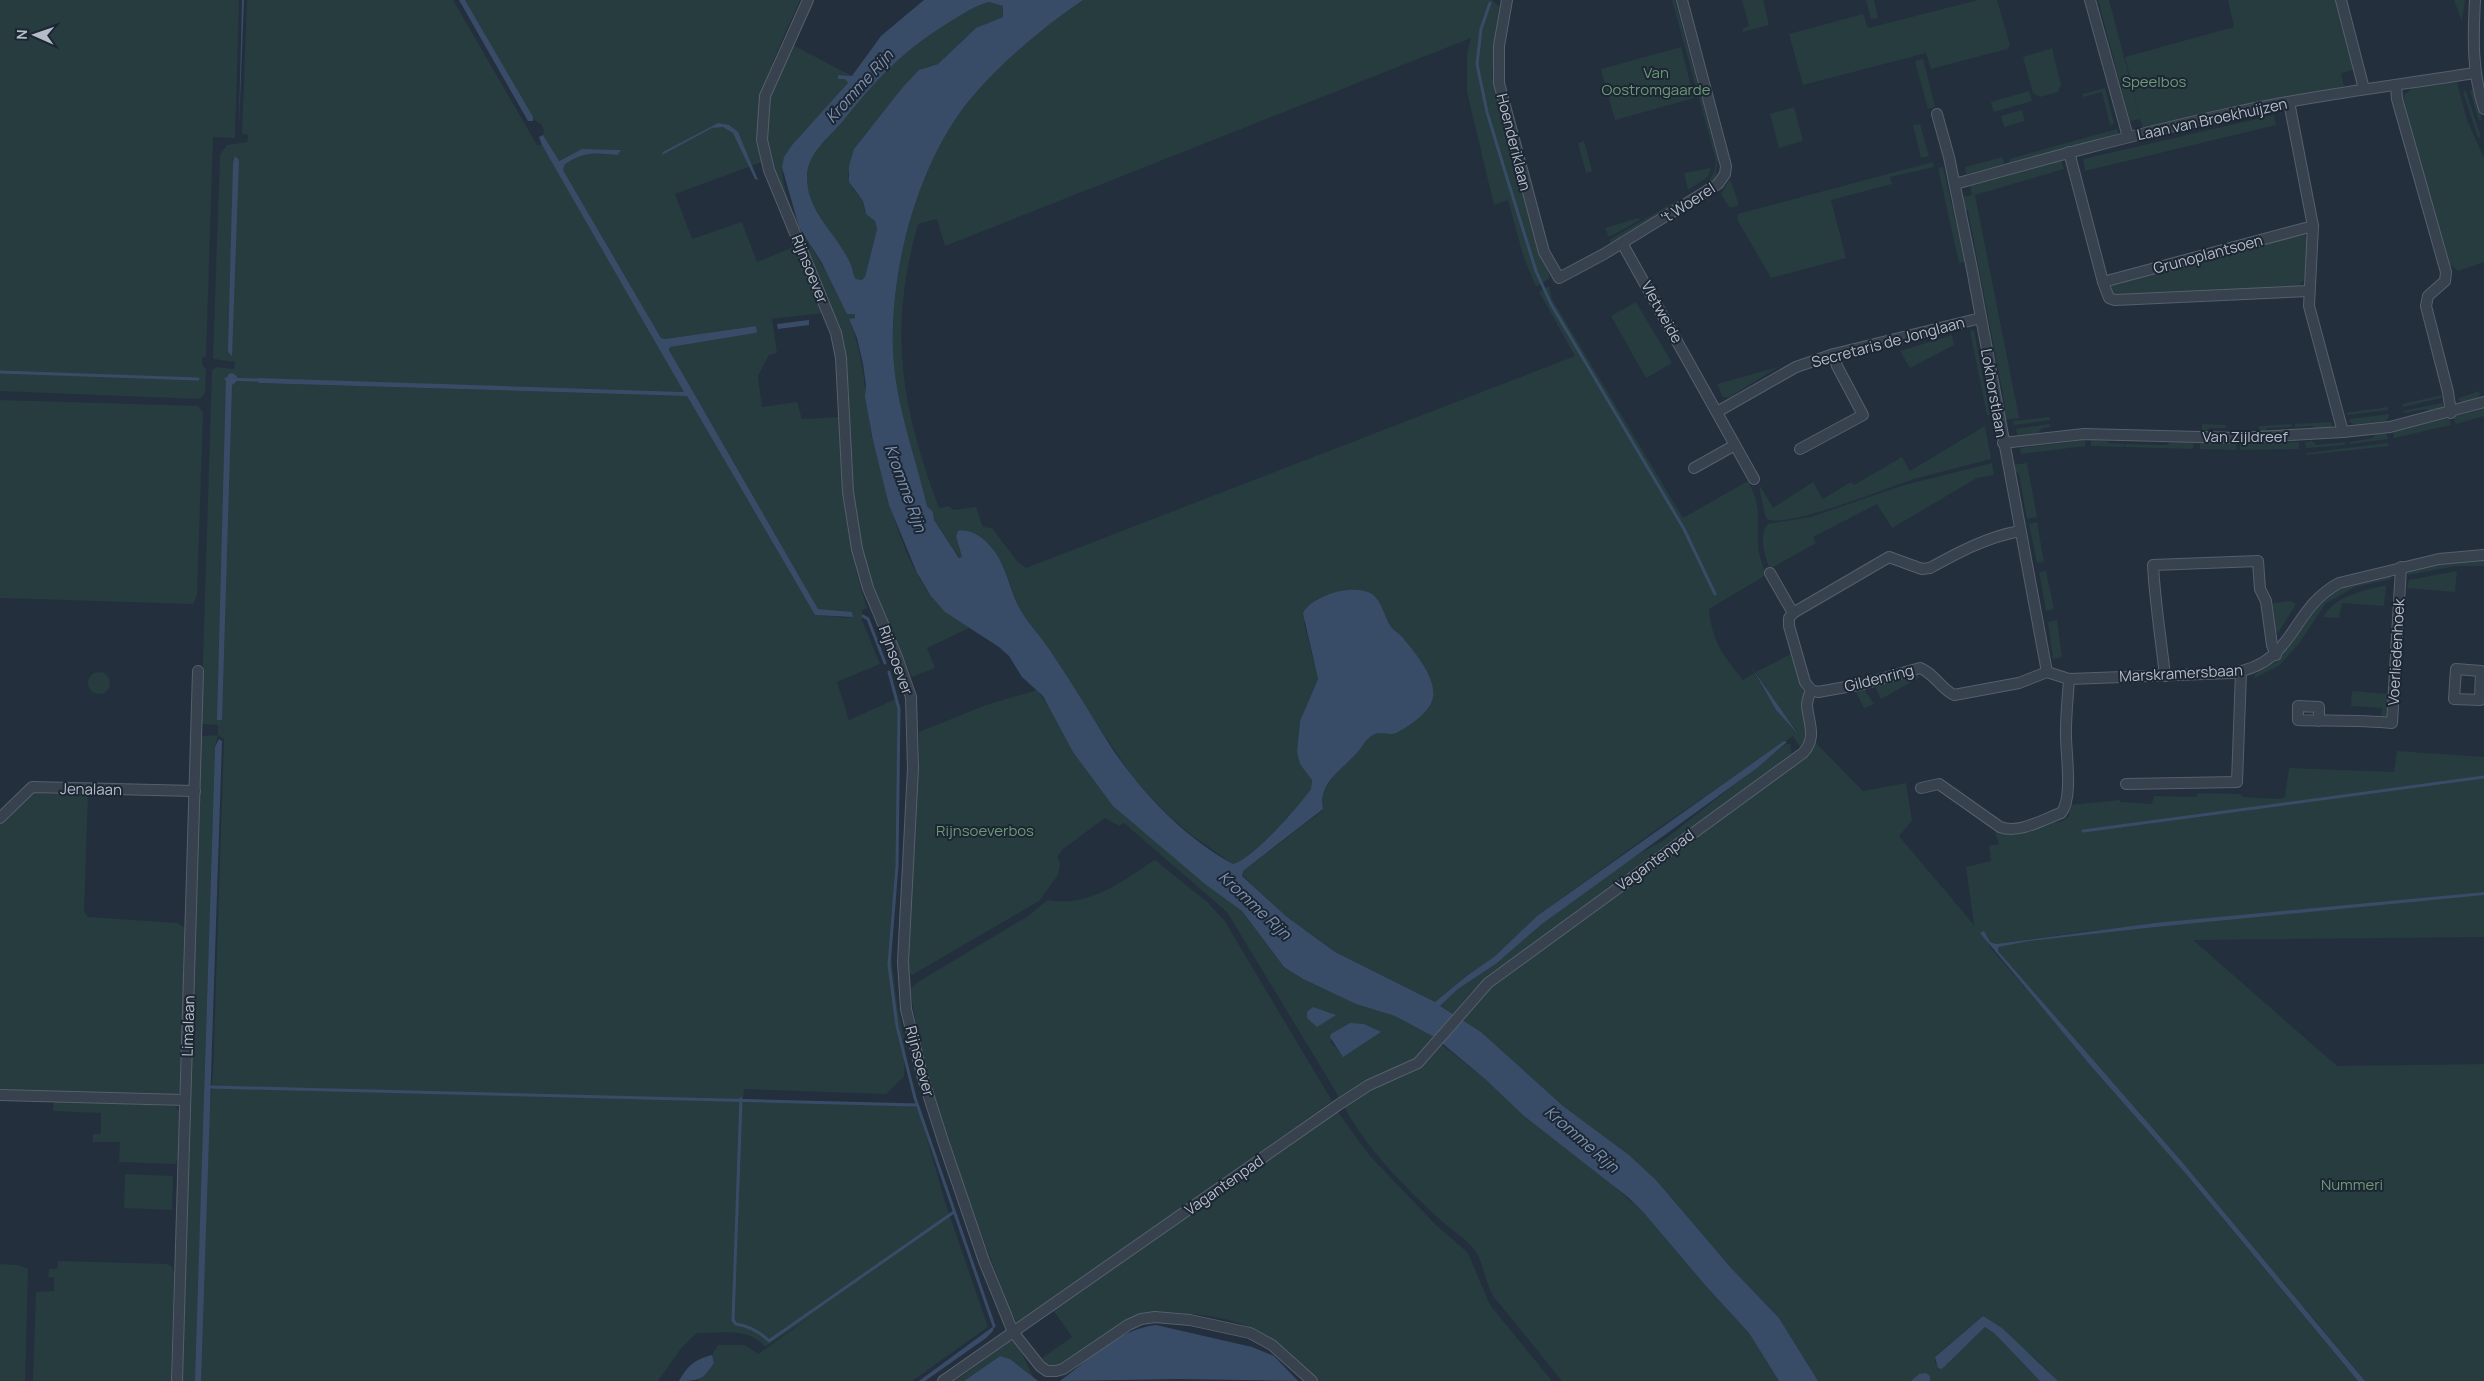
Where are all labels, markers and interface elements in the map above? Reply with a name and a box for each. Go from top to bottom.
north arrow [10,10,60,60]
text: N [12,29,31,40]
water label: Kromme Rijn [820,44,898,127]
park label: Van Oostromgaarde [1602,62,1711,100]
park label: Speelbos [2122,71,2186,92]
street label: Hoenderiklaan [1492,91,1536,193]
street label: Laan van Broekhuijzen [2135,93,2289,145]
street label: 't Woerel [1657,178,1719,228]
street label: Grunoplantsoen [2151,229,2265,279]
street label: Rijnsoever [787,232,834,307]
street label: Vletweide [1636,277,1688,347]
street label: Secretaris de Jonglaan [1809,311,1967,373]
street label: Lokhorstlaan [1976,347,2012,439]
street label: Van Zijldreef [2202,426,2288,447]
water label: Kromme Rijn [880,441,932,535]
street label: Voerliedenhoek [2383,597,2409,706]
street label: Rijnsoever [874,622,918,698]
street label: Gildenring [1842,659,1916,697]
street label: Marskramersbaan [2119,659,2243,687]
street label: Jenalaan [60,778,122,800]
park label: Rijnsoeverbos [936,820,1034,841]
street label: Vagantenpad [1612,824,1698,896]
water label: Kromme Rijn [1214,866,1296,945]
street label: Limalaan [176,995,200,1057]
street label: Rijnsoever [900,1023,940,1099]
water label: Kromme Rijn [1540,1101,1624,1178]
street label: Vagantenpad [1180,1150,1268,1220]
park label: Nummeri [2321,1174,2383,1195]

